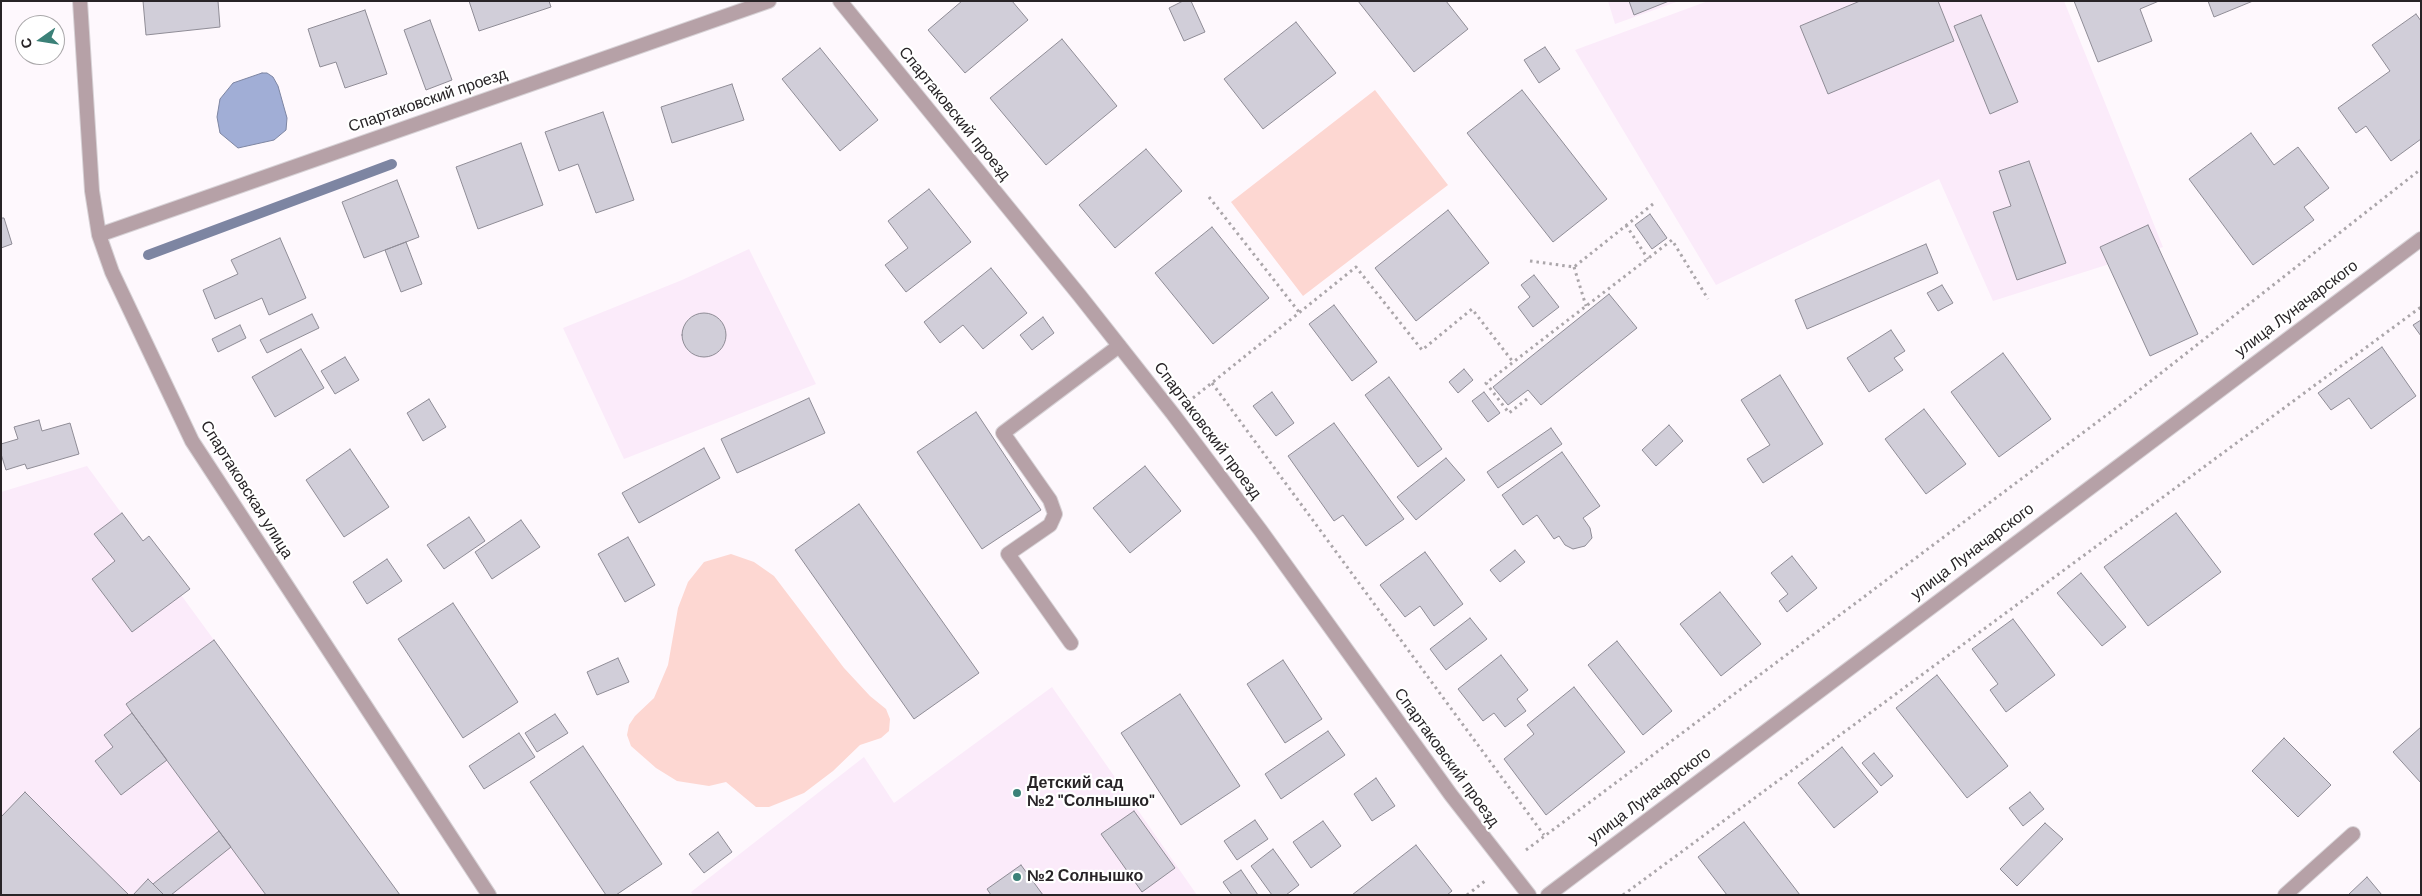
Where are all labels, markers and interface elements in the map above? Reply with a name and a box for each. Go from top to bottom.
north arrow [15,15,65,65]
text: С [16,36,36,50]
street label: Спартаковский проезд [894,43,1014,185]
street label: Спартаковский проезд [346,65,510,137]
street label: улица Луначарского [2232,257,2362,361]
street label: Спартаковский проезд [1149,359,1265,503]
street label: Спартаковская улица [196,417,296,563]
street label: улица Луначарского [1908,500,2038,604]
street label: Спартаковский проезд [1389,685,1503,831]
street label: улица Луначарского [1585,744,1715,848]
place label: Детский сад №2 "Солнышко" [1027,774,1155,812]
marker: Детский сад №2 "Солнышко" [1011,787,1023,799]
place label: №2 Солнышко [1027,867,1143,887]
marker: №2 Солнышко [1011,871,1023,883]

